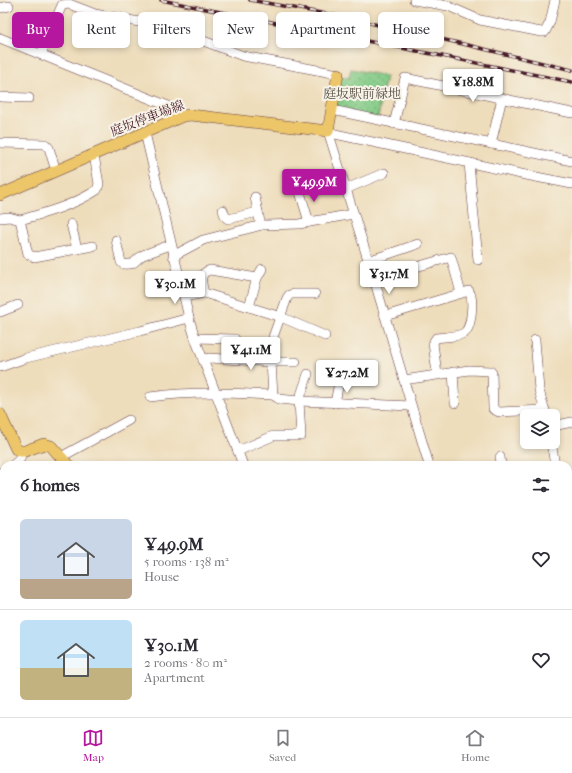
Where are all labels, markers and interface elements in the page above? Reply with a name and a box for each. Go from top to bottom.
chip: Buy [12,12,64,48]
chip: Rent [72,12,130,48]
chip: Filters [138,12,205,48]
chip: New [213,12,268,48]
chip: Apartment [276,12,370,48]
chip: House [378,12,444,48]
pin: ¥18.8M [440,69,506,103]
text: ¥18.8M [452,74,494,89]
park label: 庭坂駅前緑地 [323,86,401,101]
street label: 庭坂停車場線 [108,97,186,139]
pin: ¥49.9M [281,169,347,203]
text: ¥49.9M [291,174,337,189]
pin: ¥31.7M [356,261,422,295]
text: ¥31.7M [369,266,409,281]
pin: ¥30.1M [142,271,208,305]
text: ¥30.1M [154,276,196,291]
pin: ¥41.1M [218,337,284,371]
text: ¥41.1M [230,342,272,357]
pin: ¥27.2M [314,360,380,394]
text: ¥27.2M [325,365,369,380]
map controls [520,409,560,449]
button: layers [520,409,560,449]
icon: filters [530,474,552,496]
text: 6 homes [20,475,80,495]
text: ¥49.9M [144,534,204,554]
icon: home [52,535,100,583]
icon: heart [530,548,552,570]
text: 5 rooms · 138 m² [144,554,229,569]
text: House [144,569,179,584]
text: ¥30.1M [144,635,198,655]
icon: home [52,636,100,684]
icon: heart [530,649,552,671]
text: 2 rooms · 80 m² [144,655,227,670]
text: Apartment [144,670,205,685]
tab: Map [82,727,104,764]
tab: Saved [269,727,296,764]
tab: Home [461,727,490,764]

